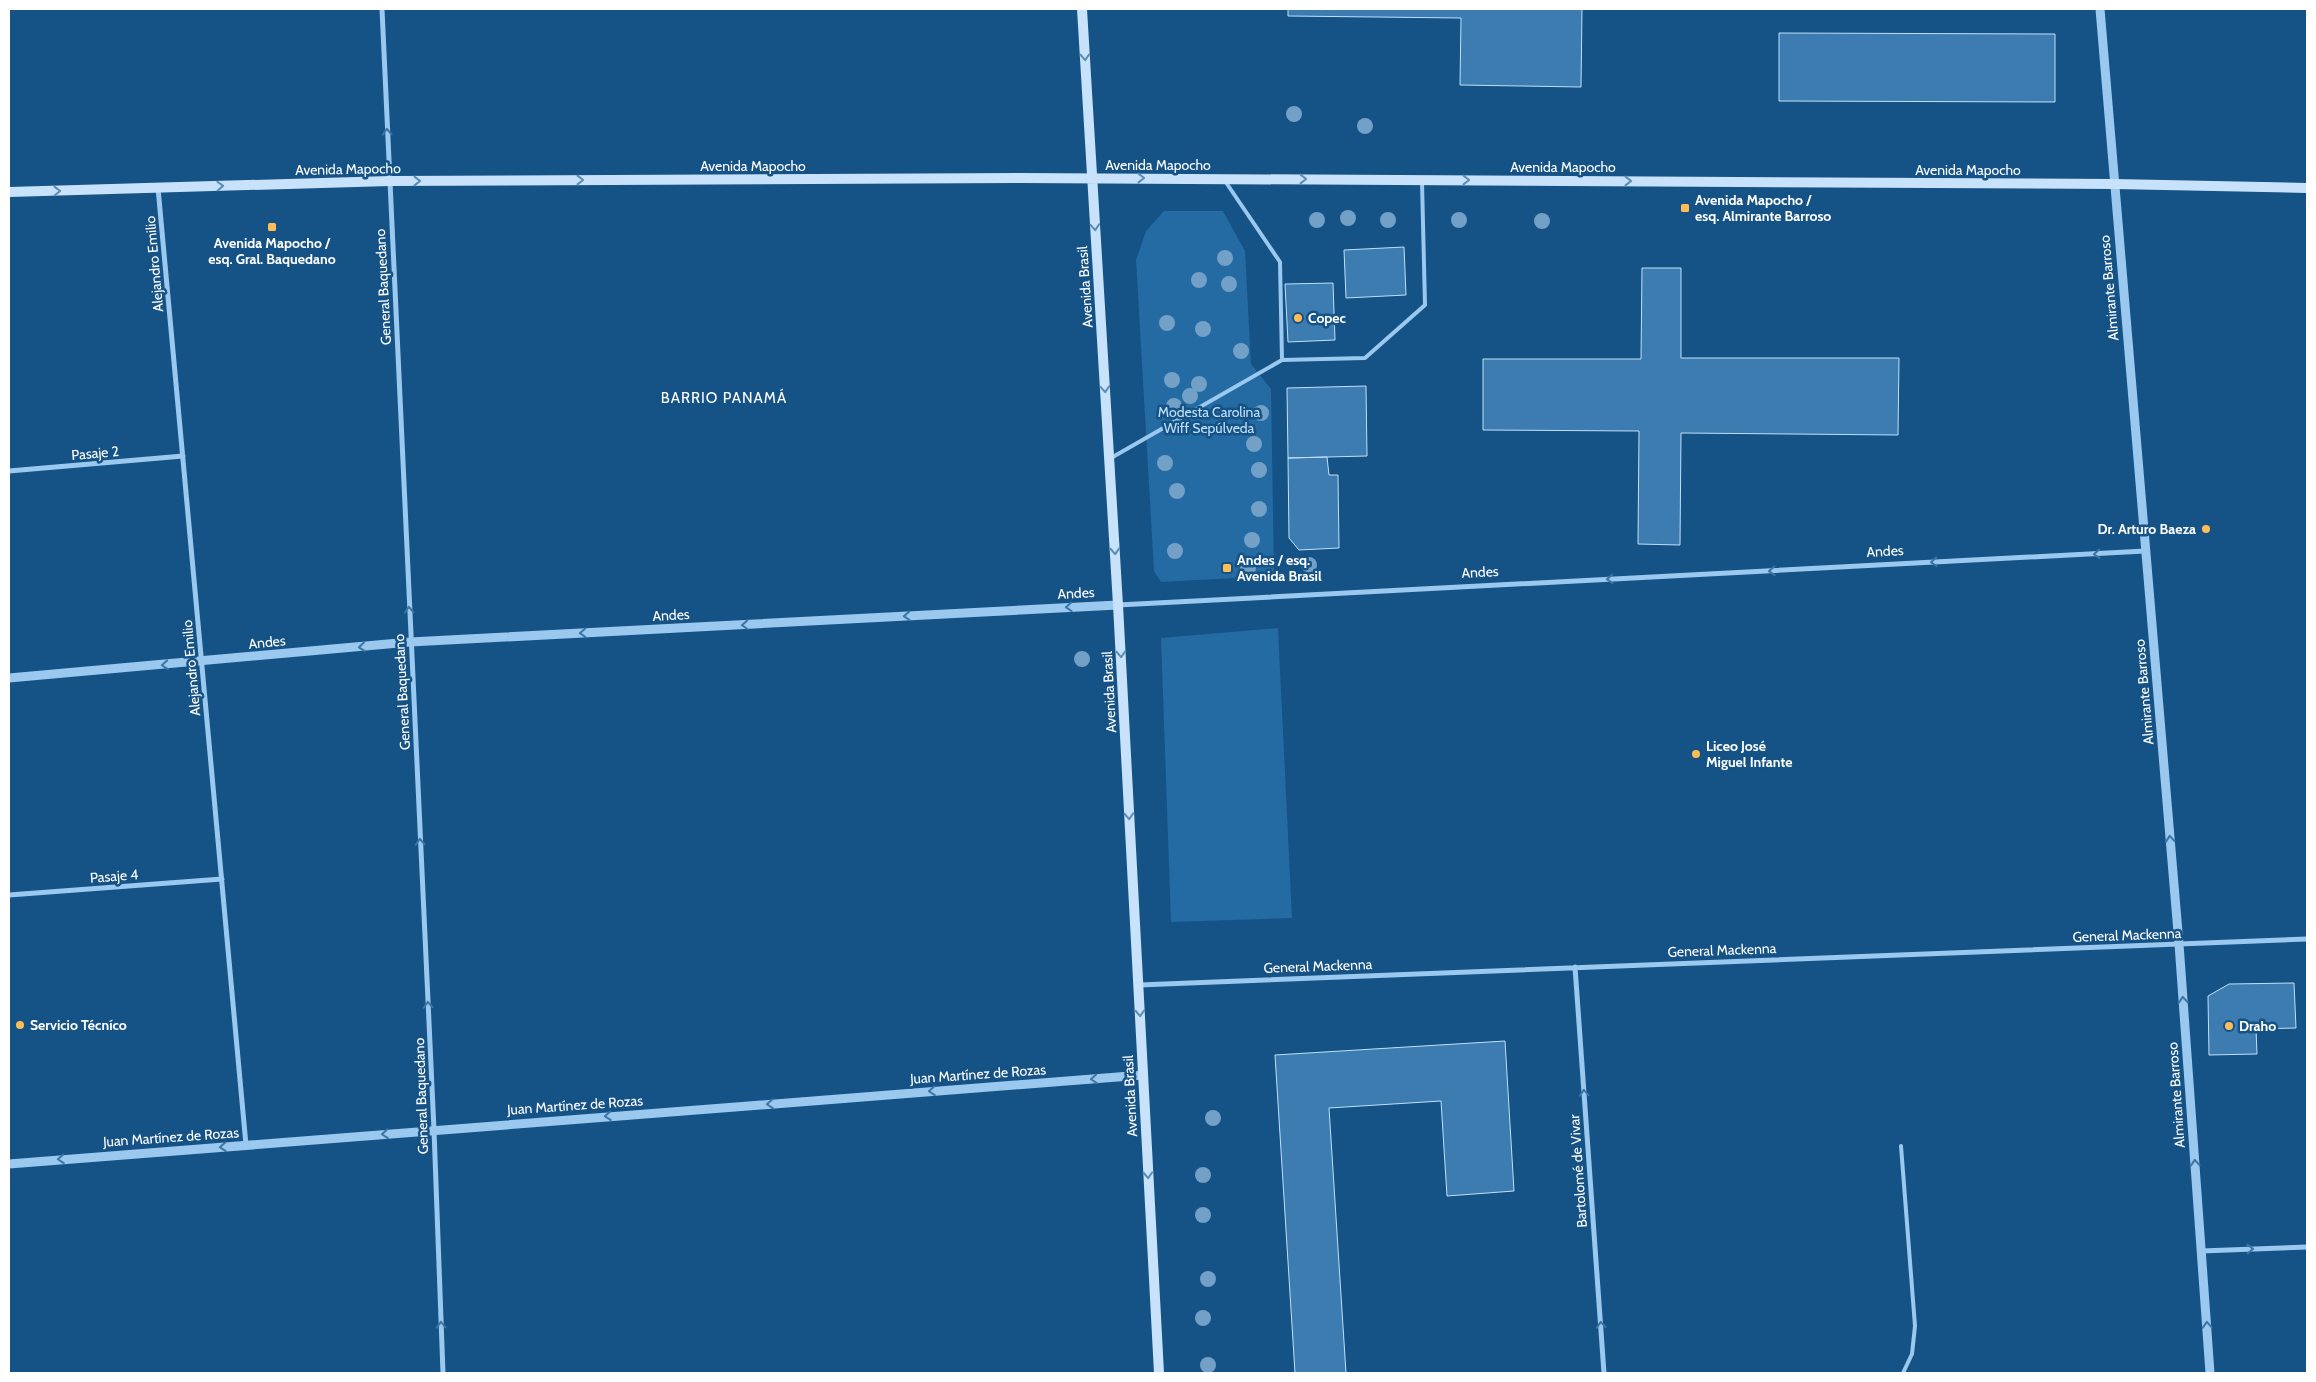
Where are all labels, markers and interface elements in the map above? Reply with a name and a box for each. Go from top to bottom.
one-way arrow [1080,54,1091,62]
one-way arrow [382,128,393,136]
street label: Avenida Mapocho [1105,156,1211,174]
street label: Avenida Mapocho [700,157,806,175]
street label: Avenida Mapocho [1510,158,1616,176]
street label: Avenida Mapocho [295,159,401,179]
street label: Avenida Mapocho [1915,161,2021,179]
one-way arrow [1138,173,1145,183]
one-way arrow [1300,174,1308,184]
one-way arrow [576,175,584,185]
one-way arrow [1462,175,1470,185]
one-way arrow [414,176,422,186]
one-way arrow [1625,176,1633,186]
one-way arrow [216,181,224,191]
one-way arrow [54,185,62,196]
place label: Avenida Mapocho / esq. Almirante Barroso [1695,191,1831,225]
marker: Avenida Mapocho / esq. Almirante Barroso [1679,202,1691,214]
street label: Alejandro Emilio [141,215,167,313]
marker: Avenida Mapocho / esq. Gral. Baquedano [266,221,278,233]
one-way arrow [1089,223,1100,231]
street label: General Baquedano [371,228,395,346]
place label: Avenida Mapocho / esq. Gral. Baquedano [208,234,336,268]
street label: Almirante Barroso [2095,234,2123,341]
street label: Avenida Brasil [1073,245,1097,328]
place label: Copec [1308,309,1347,327]
marker: Copec [1292,312,1304,324]
one-way arrow [1100,385,1111,393]
district label: BARRIO PANAMÁ [661,388,787,407]
park label: Modesta Carolina Wiff Sepúlveda [1158,403,1260,437]
street label: Pasaje 2 [70,442,120,464]
place label: Dr. Arturo Baeza [2097,520,2196,538]
marker: Dr. Arturo Baeza [2200,523,2212,535]
street label: Andes [1866,541,1904,561]
one-way arrow [1109,547,1120,555]
one-way arrow [2092,548,2100,559]
place label: Andes / esq. Avenida Brasil [1237,551,1322,585]
one-way arrow [1930,557,1938,568]
marker: Andes / esq. Avenida Brasil [1221,562,1233,574]
street label: Andes [1461,562,1499,582]
one-way arrow [1768,565,1776,576]
one-way arrow [1606,574,1614,585]
street label: Andes [1057,583,1095,603]
one-way arrow [1065,602,1073,613]
street label: Andes [652,605,690,625]
one-way arrow [403,606,414,614]
one-way arrow [903,611,911,622]
street label: Alejandro Emilio [178,619,204,717]
one-way arrow [741,619,749,630]
one-way arrow [578,628,586,639]
street label: Andes [248,631,287,653]
street label: General Baquedano [390,633,414,751]
street label: Almirante Barroso [2130,638,2158,745]
one-way arrow [357,641,365,652]
street label: Avenida Brasil [1098,650,1120,733]
one-way arrow [1115,650,1126,658]
one-way arrow [161,660,169,671]
place label: Liceo José Miguel Infante [1706,737,1793,771]
marker: Liceo José Miguel Infante [1690,748,1702,760]
one-way arrow [1124,812,1135,820]
one-way arrow [2165,834,2176,842]
one-way arrow [415,838,426,846]
street label: Pasaje 4 [89,865,139,887]
street label: General Mackenna [2072,924,2182,946]
street label: General Mackenna [1667,939,1777,961]
street label: General Mackenna [1263,955,1373,977]
one-way arrow [2178,996,2189,1004]
one-way arrow [423,1001,433,1008]
one-way arrow [1134,1009,1145,1017]
place label: Servicio Técníco [30,1016,127,1034]
place label: Draho [2239,1017,2276,1035]
marker: Servicio Técníco [14,1019,26,1031]
marker: Draho [2223,1020,2235,1032]
street label: General Baquedano [410,1037,432,1154]
street label: Almirante Barroso [2163,1041,2189,1148]
street label: Avenida Brasil [1119,1054,1141,1137]
street label: Juan Martínez de Rozas [908,1060,1047,1088]
one-way arrow [1090,1073,1098,1084]
one-way arrow [928,1085,936,1096]
one-way arrow [1579,1088,1590,1096]
street label: Juan Martínez de Rozas [505,1091,644,1119]
one-way arrow [766,1098,774,1109]
one-way arrow [604,1111,612,1122]
street label: Bartolomé de Vivar [1565,1113,1591,1228]
street label: Juan Martínez de Rozas [101,1123,240,1151]
one-way arrow [381,1128,389,1139]
one-way arrow [219,1141,227,1152]
one-way arrow [57,1154,65,1165]
one-way arrow [2190,1158,2201,1166]
one-way arrow [1143,1172,1153,1180]
one-way arrow [2246,1244,2254,1254]
one-way arrow [435,1320,446,1328]
one-way arrow [1595,1320,1606,1328]
one-way arrow [2201,1320,2212,1328]

